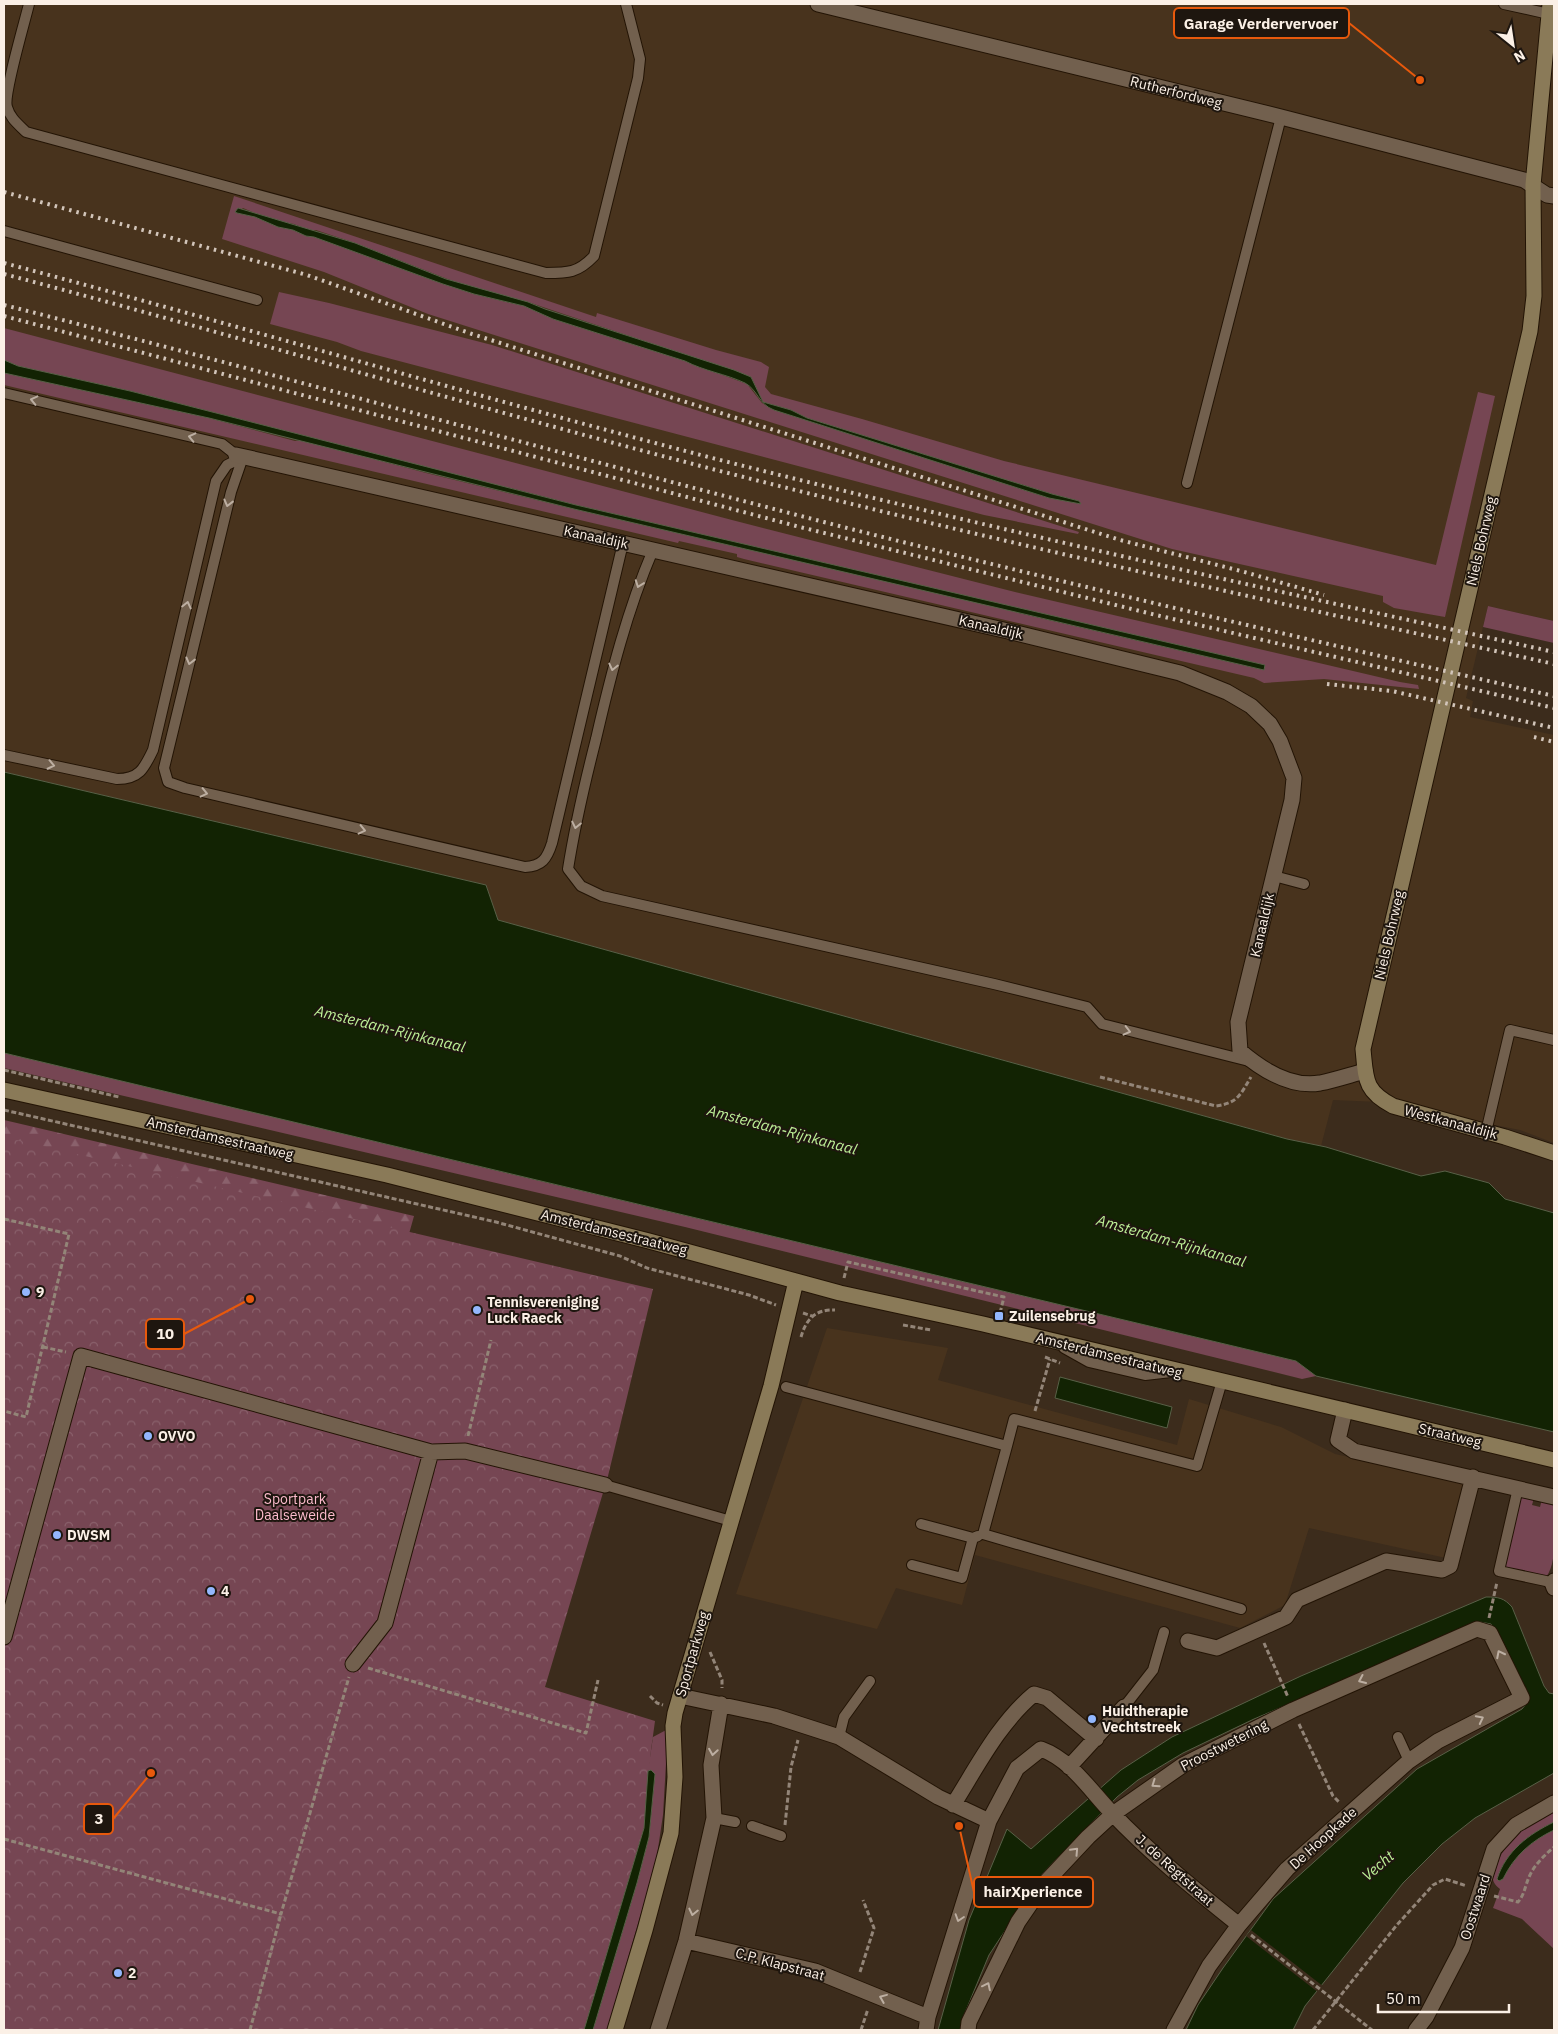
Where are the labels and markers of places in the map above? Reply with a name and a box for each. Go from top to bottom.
callout: Garage Verdervervoer [1174,8,1349,38]
place label: 9 [36,1283,44,1301]
marker: 9 [20,1286,32,1298]
place label: Tennisvereniging Luck Raeck [487,1293,599,1327]
marker: Tennisvereniging Luck Raeck [471,1304,483,1316]
place label: Zuilensebrug [1009,1307,1096,1325]
marker: Zuilensebrug [993,1310,1005,1322]
callout: 10 [146,1319,184,1349]
place label: OVVO [158,1427,195,1445]
marker: OVVO [142,1430,154,1442]
place label: DWSM [67,1526,110,1544]
marker: DWSM [51,1529,63,1541]
place label: 4 [221,1582,229,1600]
marker: 4 [205,1585,217,1597]
place label: Huidtherapie Vechtstreek [1102,1702,1189,1736]
marker: Huidtherapie Vechtstreek [1086,1713,1098,1725]
callout: 3 [84,1804,113,1834]
callout: hairXperience [974,1877,1093,1907]
place label: 2 [128,1964,136,1982]
marker: 2 [112,1967,124,1979]

